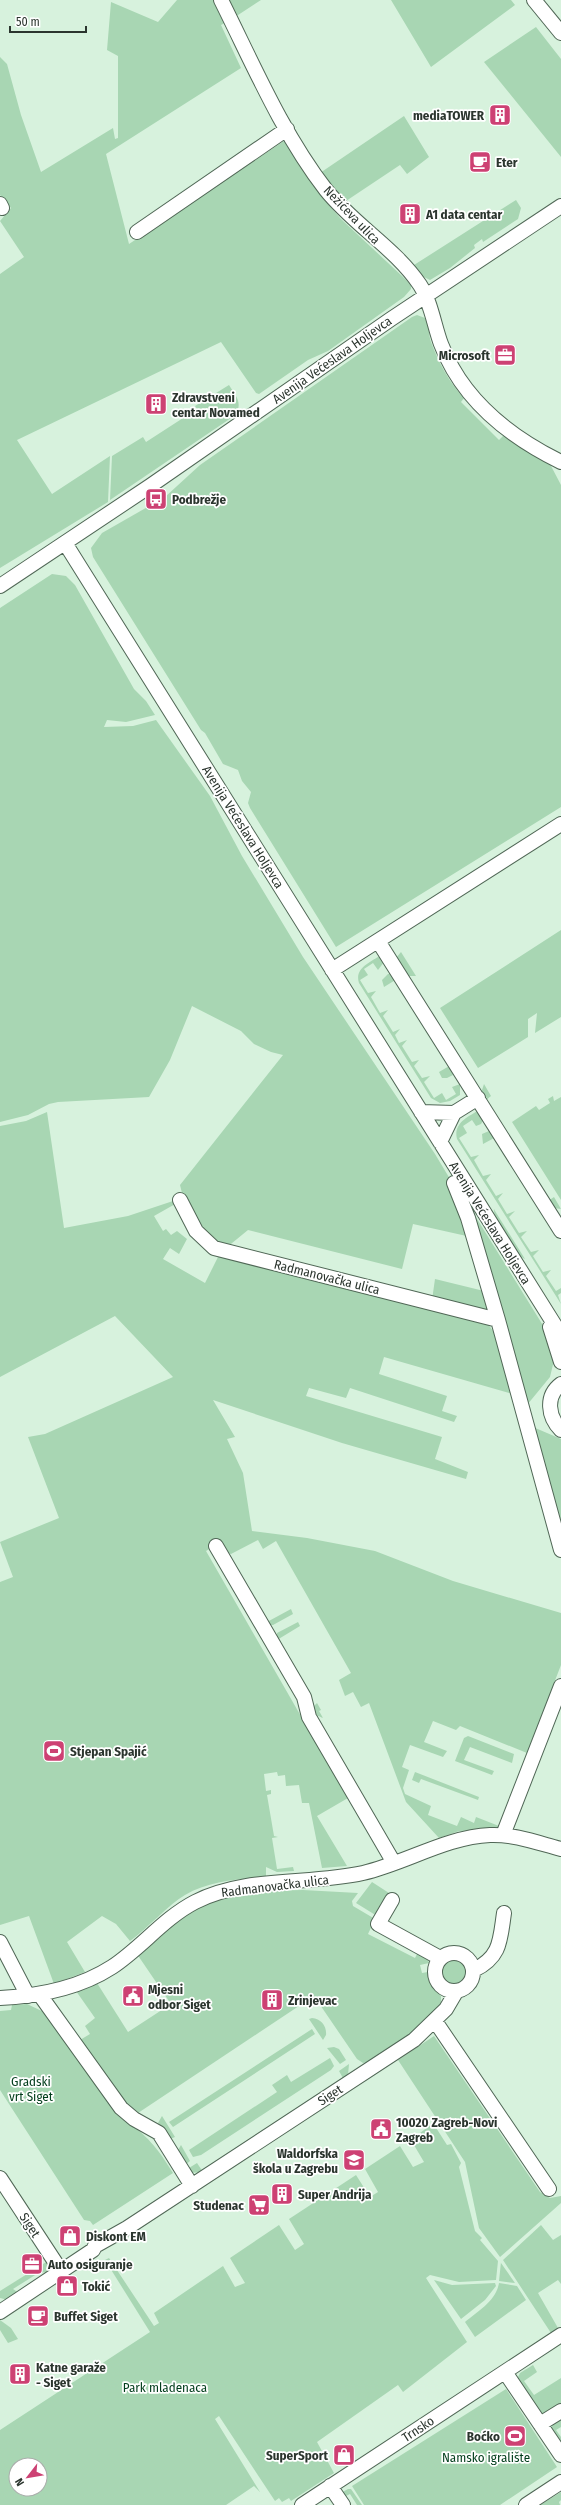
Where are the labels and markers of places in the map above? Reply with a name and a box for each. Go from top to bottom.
building icon: mediaTOWER [487,102,513,128]
place label: mediaTOWER [413,108,485,123]
cafe icon: Eter [467,149,493,175]
place label: Eter [496,155,518,170]
building icon: A1 data centar [397,201,423,227]
place label: A1 data centar [425,207,502,222]
office icon: Microsoft [492,342,518,368]
place label: Microsoft [439,348,490,363]
place label: Zdravstveni centar Novamed [172,390,260,420]
building icon: Zdravstveni centar Novamed [143,391,169,417]
bus stop icon: Podbrežje [143,486,169,512]
place label: Podbrežje [172,492,226,507]
sports icon: Stjepan Spajić [41,1738,67,1764]
place label: Stjepan Spajić [70,1744,147,1759]
place label: Mjesni odbor Siget [148,1982,211,2012]
public building icon: Mjesni odbor Siget [120,1983,146,2009]
building icon: Zrinjevac [259,1987,285,2013]
place label: Zrinjevac [288,1993,337,2008]
place label: 10020 Zagreb-Novi Zagreb [396,2115,497,2145]
public building icon: 10020 Zagreb-Novi Zagreb [368,2116,394,2142]
place label: Waldorfska škola u Zagrebu [253,2146,339,2176]
school or university icon: Waldorfska škola u Zagrebu [341,2147,367,2173]
building icon: Super Andrija [269,2181,295,2207]
place label: Super Andrija [298,2187,372,2202]
supermarket icon: Studenac [246,2192,272,2218]
place label: Studenac [193,2198,244,2213]
shop icon: Diskont EM [57,2223,83,2249]
place label: Diskont EM [86,2229,146,2244]
office icon: Auto osiguranje [19,2251,45,2277]
place label: Auto osiguranje [47,2257,133,2272]
shop icon: Tokić [54,2273,80,2299]
place label: Tokić [82,2279,111,2294]
cafe icon: Buffet Siget [25,2303,51,2329]
place label: Buffet Siget [54,2309,118,2324]
place label: Katne garaže - Siget [36,2360,106,2390]
building icon: Katne garaže - Siget [7,2361,33,2387]
sports icon: Boćko [502,2423,528,2449]
place label: Boćko [467,2429,500,2444]
shop icon: SuperSport [331,2442,357,2468]
place label: SuperSport [266,2448,328,2463]

